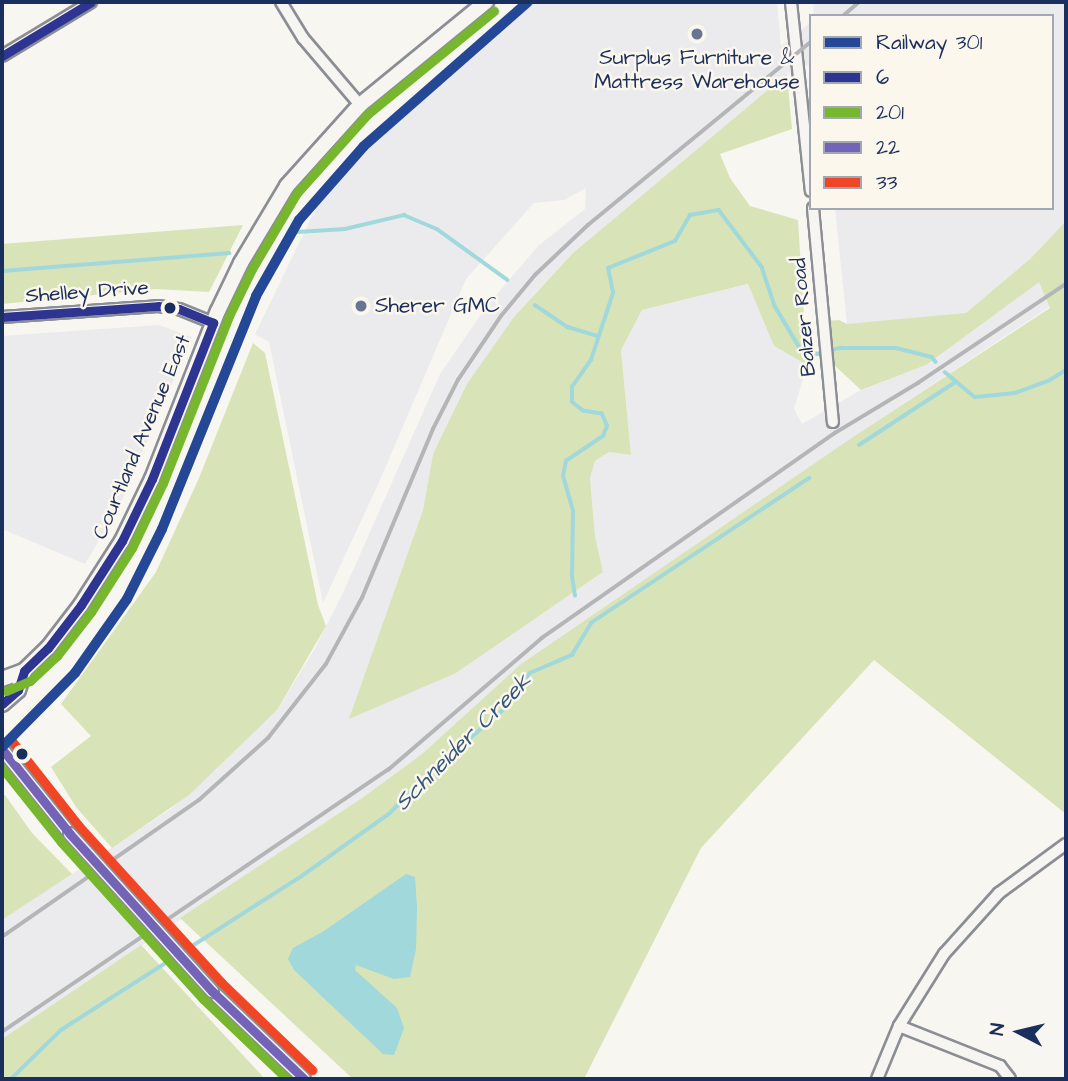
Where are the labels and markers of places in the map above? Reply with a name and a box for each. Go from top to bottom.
marker: Surplus Furniture & Mattress Warehouse [689,26,705,42]
place label: Surplus Furniture & Mattress Warehouse [594,45,800,95]
place label: Sherer GMC [375,293,500,319]
marker: Sherer GMC [353,298,369,314]
unlabelled marker [163,301,177,315]
unlabelled marker [15,747,29,761]

